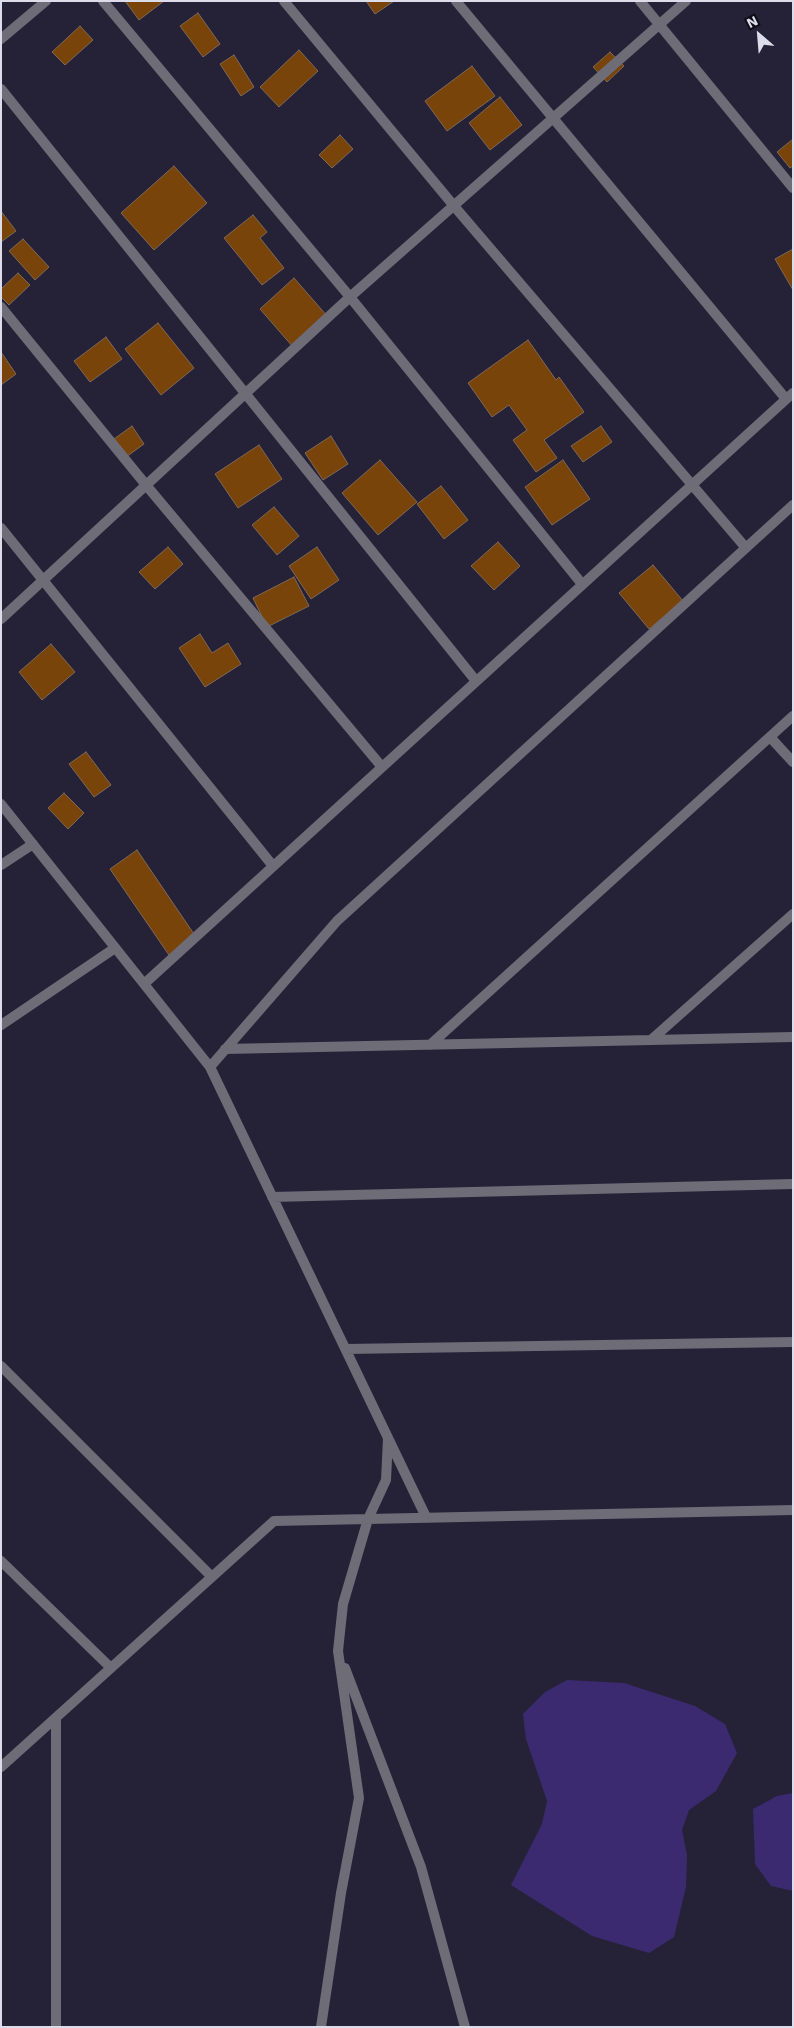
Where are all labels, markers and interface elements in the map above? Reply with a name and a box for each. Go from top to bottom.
north arrow [734,10,784,60]
text: N [744,12,760,31]

